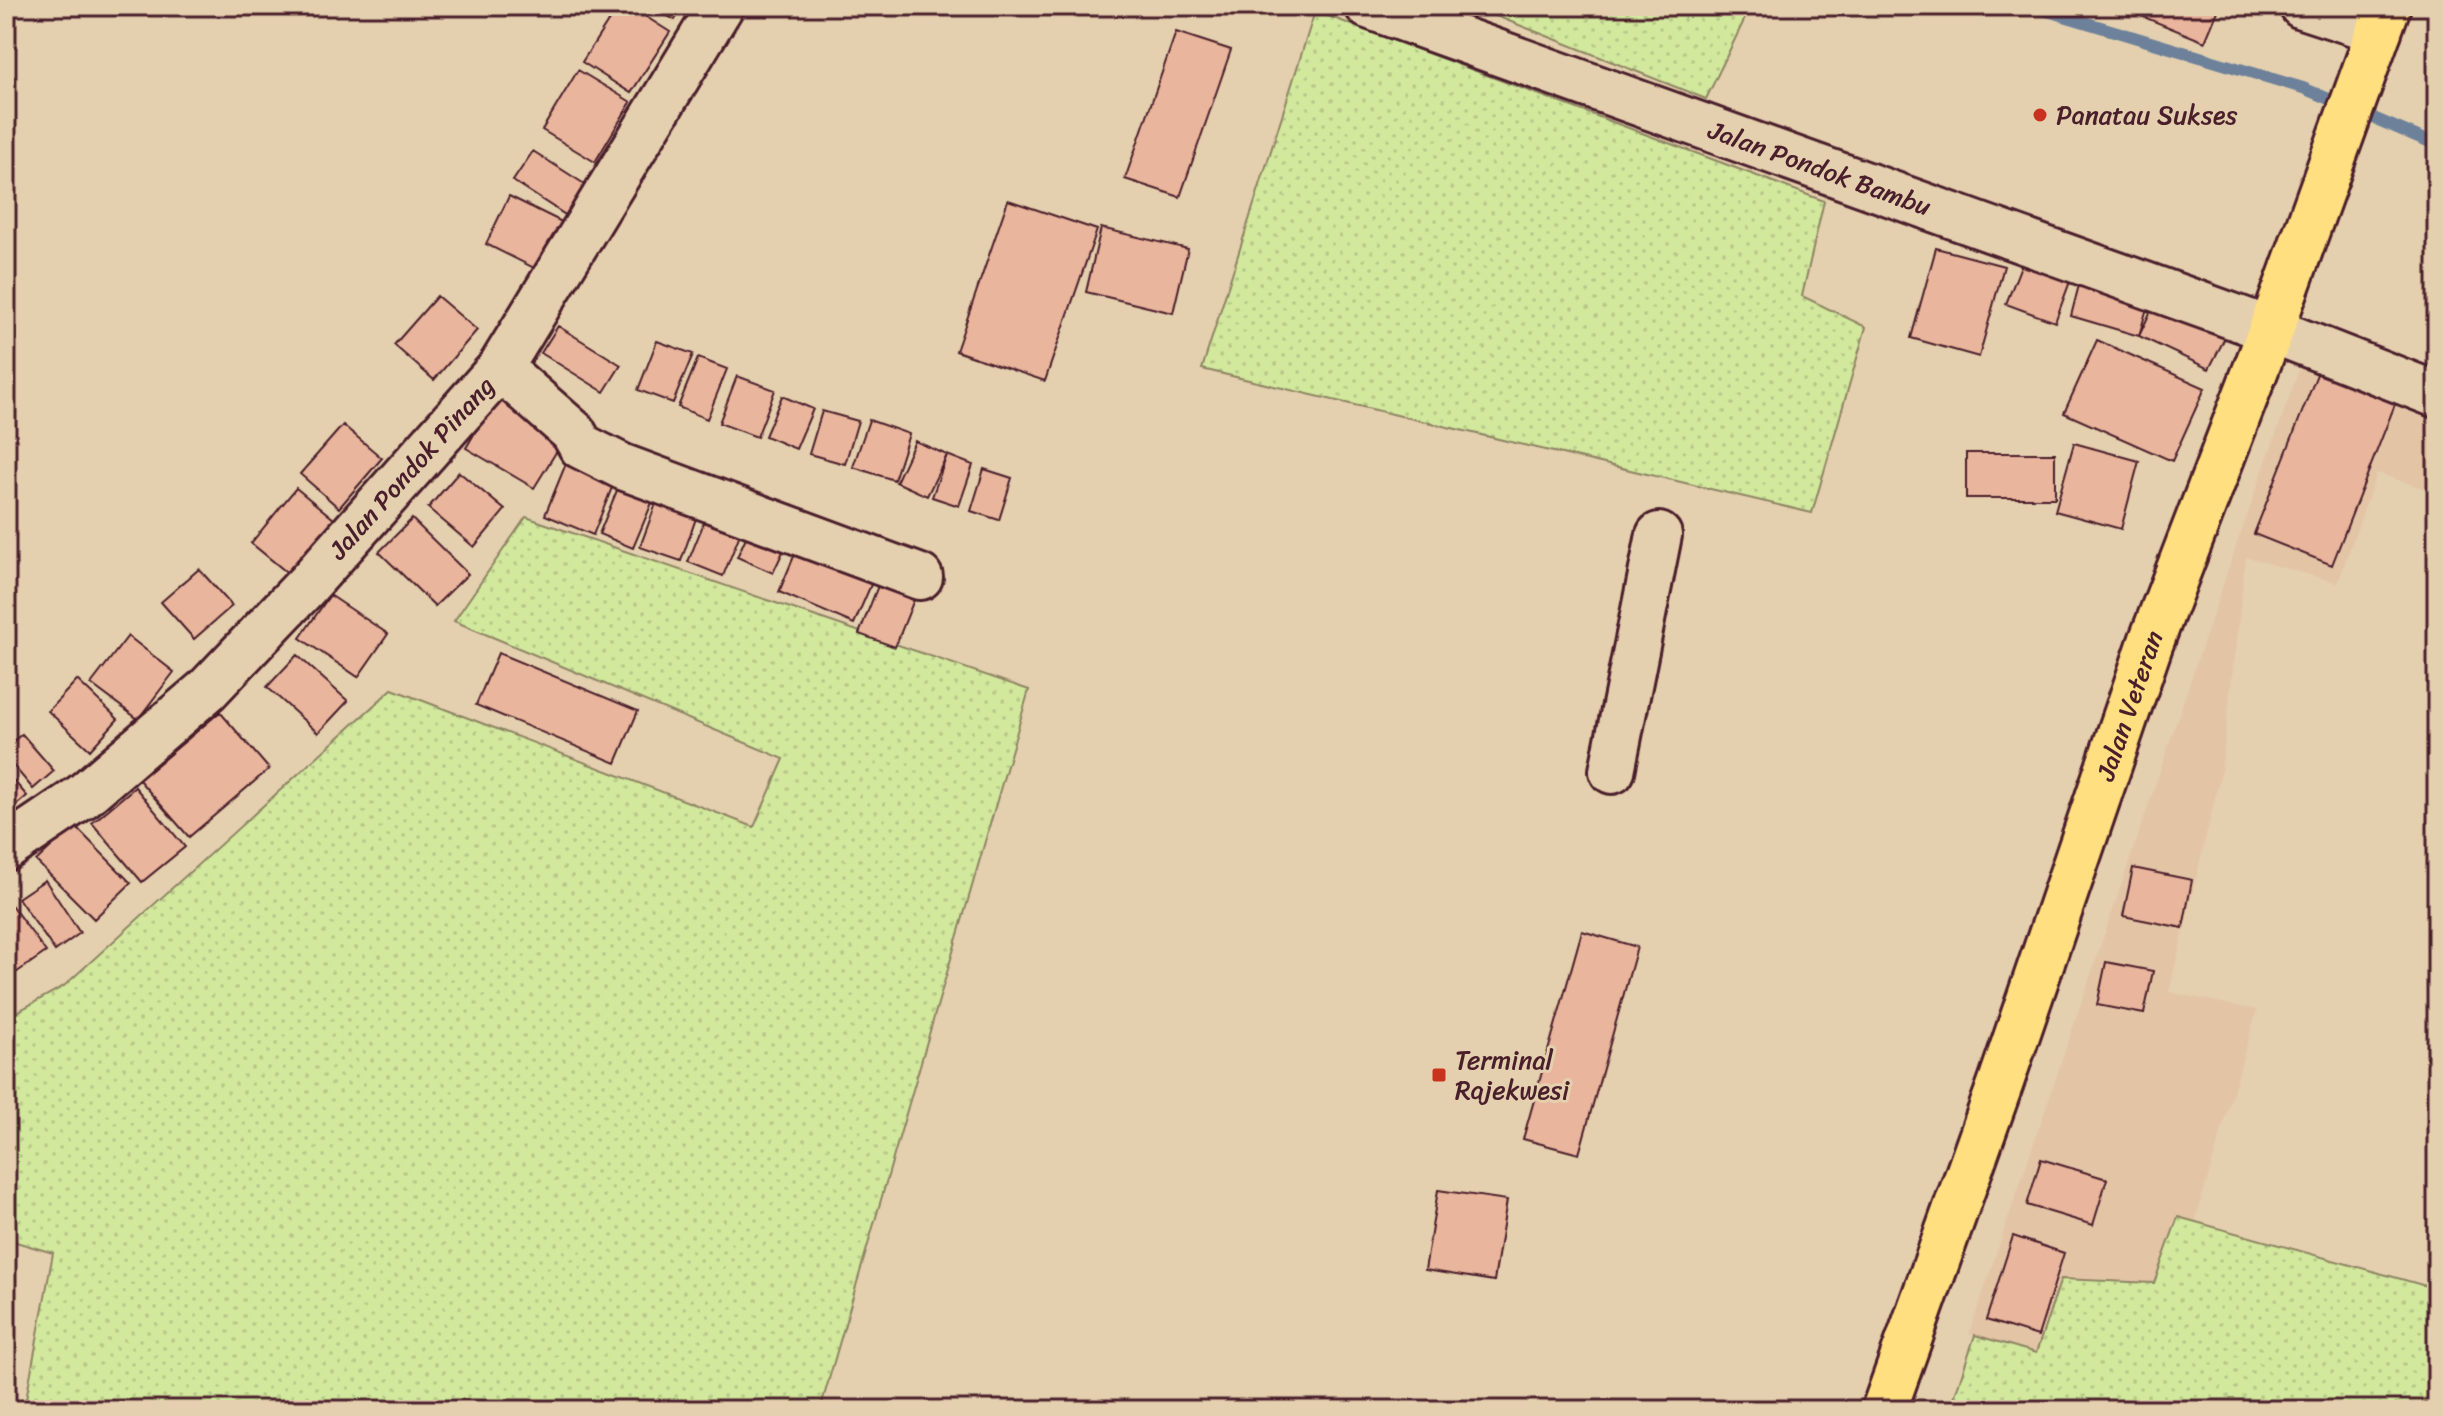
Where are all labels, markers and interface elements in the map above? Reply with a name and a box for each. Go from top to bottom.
place label: Panatau Sukses [2056,92,2238,138]
marker: Panatau Sukses [2031,106,2049,124]
street label: Jalan Pondok Bambu [1701,107,1938,229]
street label: Jalan Pondok Pinang [316,365,506,571]
street label: Jalan Veteran [2082,624,2176,788]
place label: Terminal Rajekwesi [1455,1037,1570,1113]
marker: Terminal Rajekwesi [1430,1066,1448,1084]

